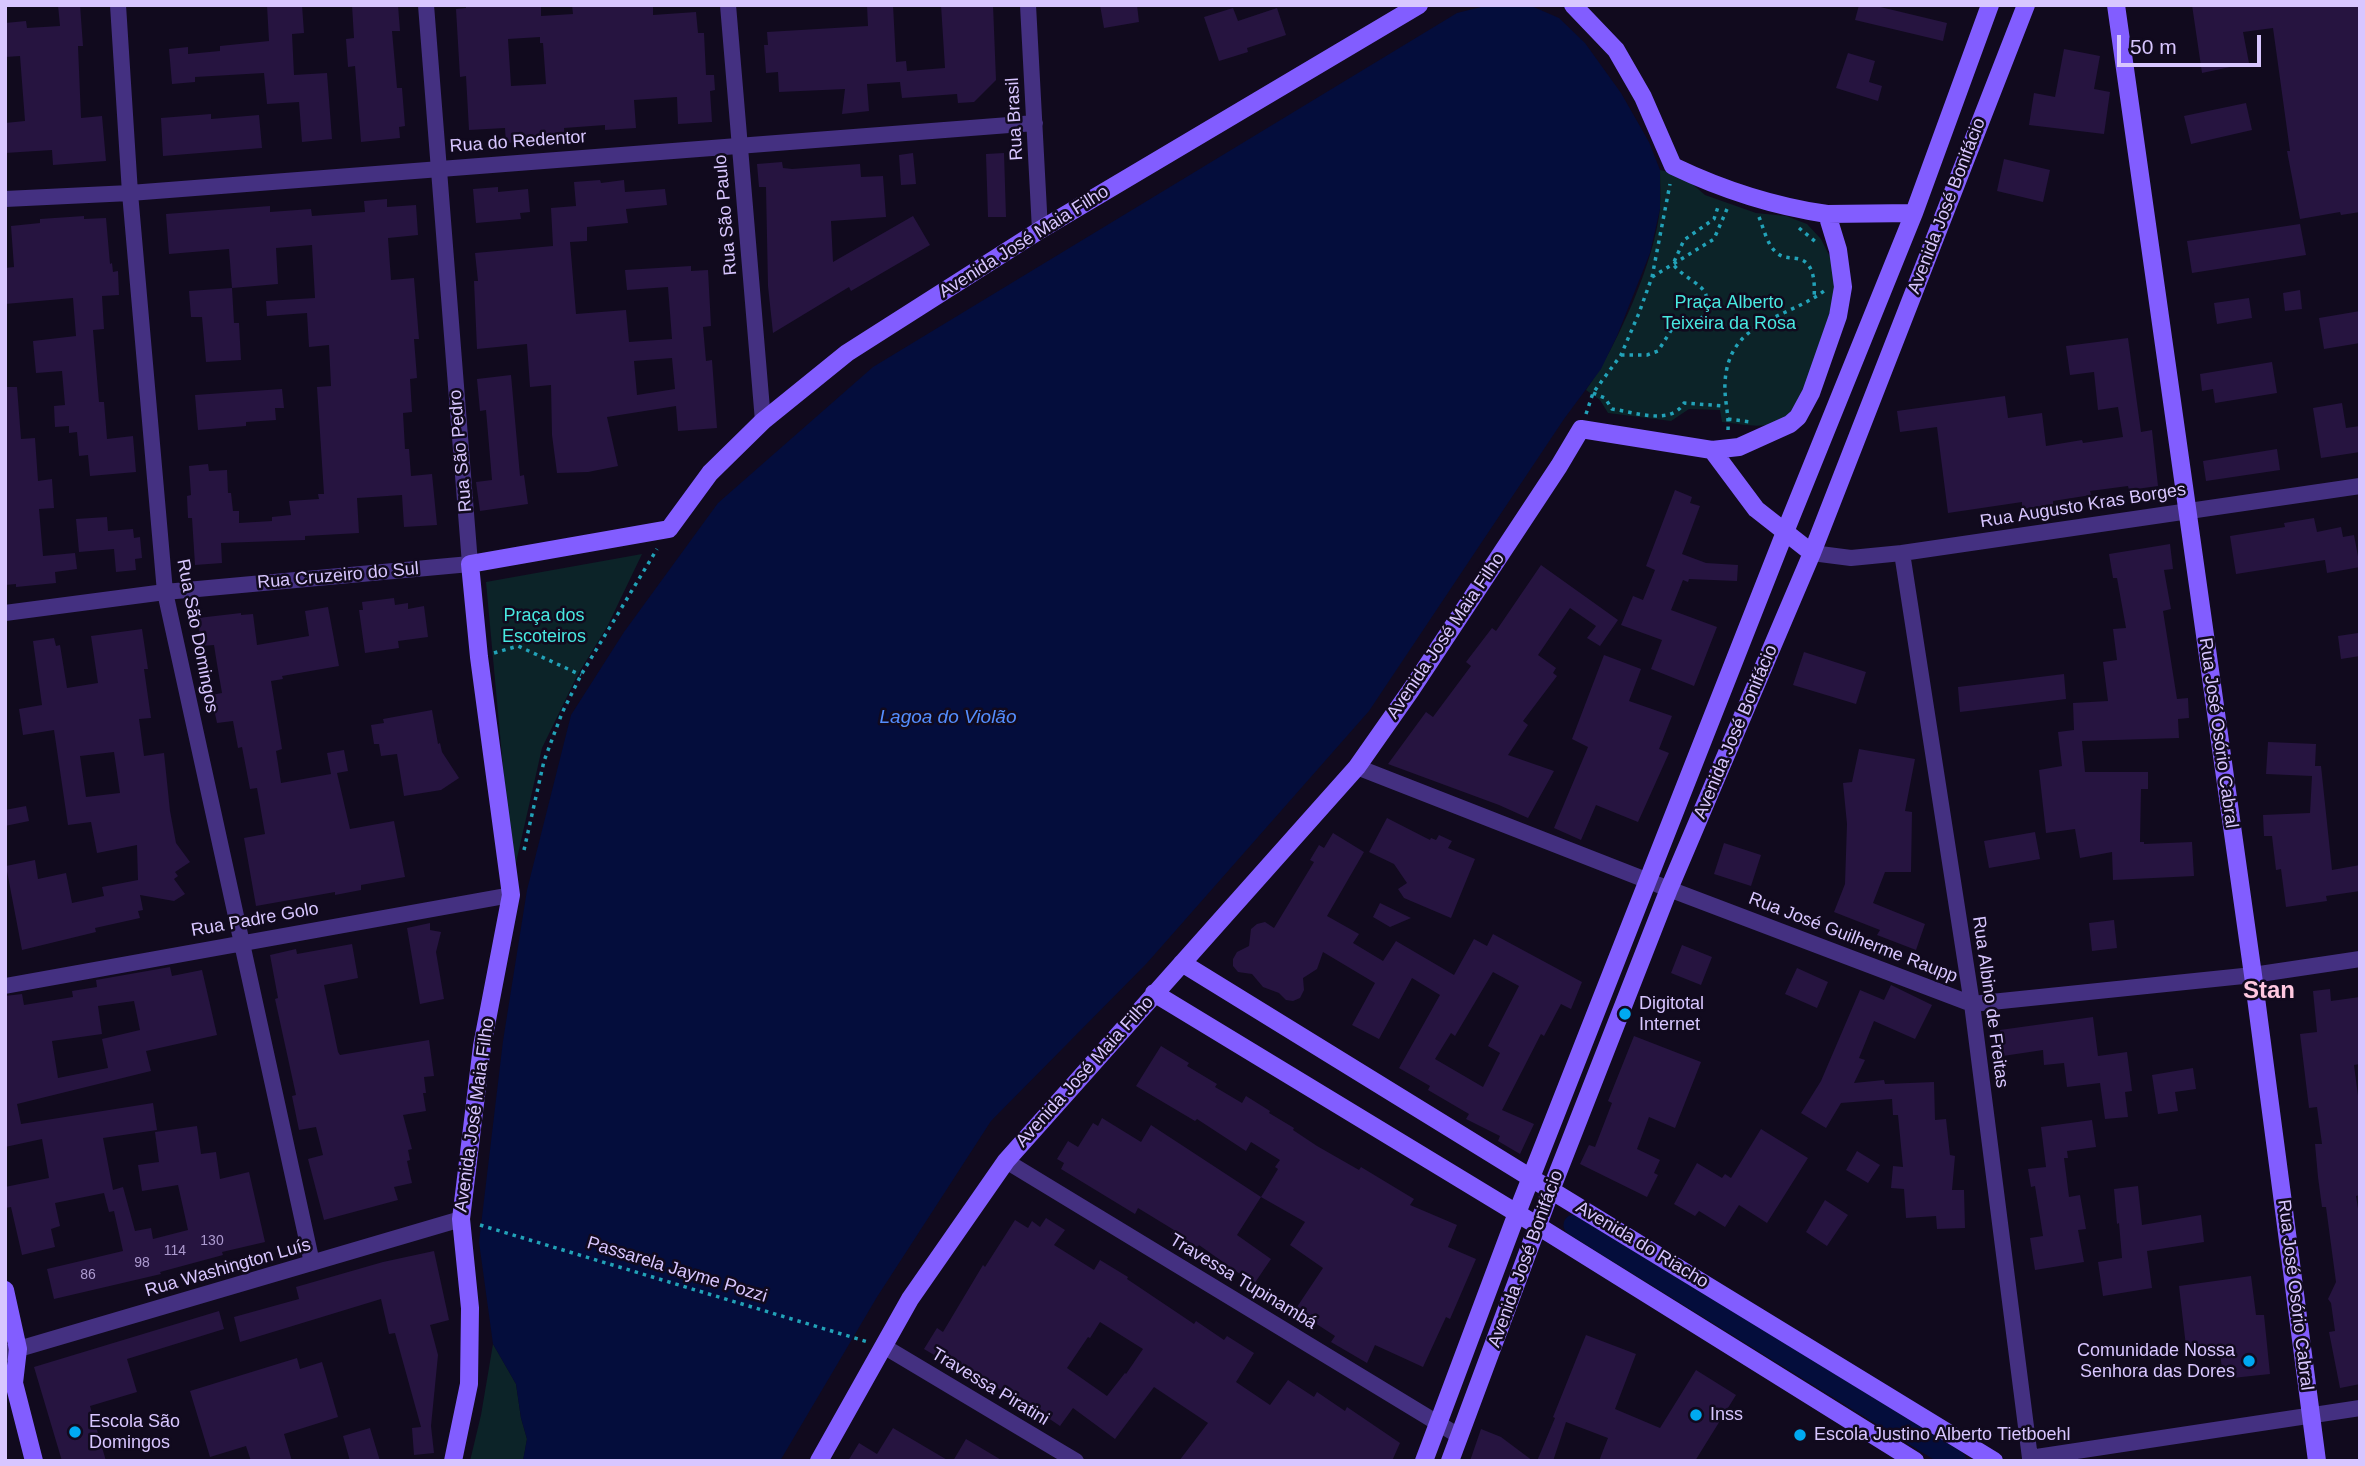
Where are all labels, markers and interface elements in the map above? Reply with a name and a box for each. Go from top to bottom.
scale bar [2120,21,2264,65]
text: 50 m [2130,35,2177,58]
street label: Rua Brasil [1002,77,1028,161]
street label: Avenida José Bonifácio [1903,115,1991,297]
street label: Rua do Redentor [449,126,587,158]
street label: Rua São Paulo [710,154,742,276]
street label: Avenida José Maia Filho [935,181,1113,303]
park label: Praça Alberto Teixeira da Rosa [1662,292,1796,334]
street label: Rua São Pedro [445,389,477,513]
street label: Rua Augusto Kras Borges [1979,479,2187,533]
street label: Avenida José Maia Filho [1382,549,1510,723]
street label: Rua São Domingos [172,557,222,715]
street label: Rua Cruzeiro do Sul [256,558,420,594]
park label: Praça dos Escoteiros [502,605,586,648]
street label: Rua José Osório Cabral [2194,636,2242,830]
street label: Avenida José Bonifácio [1690,642,1782,822]
water label: Lagoa do Violão [880,707,1016,729]
street label: Rua José Guilherme Raupp [1745,888,1961,988]
street label: Rua Padre Golo [190,898,320,942]
street label: Rua Albino de Freitas [1967,915,2013,1089]
district label: Stan [2243,977,2295,1005]
street label: Avenida José Maia Filho [1011,992,1159,1152]
place label: Digitotal Internet [1639,993,1704,1036]
marker: Digitotal Internet [1617,1006,1633,1022]
street label: Avenida José Maia Filho [451,1017,499,1213]
street label: Avenida José Bonifácio [1484,1168,1568,1350]
street label: Avenida do Riacho [1572,1197,1712,1293]
street label: Rua José Osório Cabral [2273,1198,2317,1392]
street label: Travessa Tupinambá [1166,1230,1320,1334]
street label: Passarela Jayme Pozzi [584,1232,770,1308]
house number: 130 [200,1233,224,1249]
street label: Rua Washington Luís [143,1234,313,1302]
house number: 114 [164,1243,186,1259]
house number: 98 [134,1255,150,1271]
house number: 86 [80,1267,96,1283]
place label: Comunidade Nossa Senhora das Dores [2077,1340,2235,1382]
street label: Travessa Piratini [927,1343,1053,1431]
marker: Comunidade Nossa Senhora das Dores [2241,1353,2257,1369]
place label: Inss [1710,1404,1743,1426]
marker: Inss [1688,1407,1704,1423]
place label: Escola São Domingos [89,1411,180,1454]
marker: Escola São Domingos [67,1424,83,1440]
place label: Escola Justino Alberto Tietboehl [1814,1424,2070,1446]
marker: Escola Justino Alberto Tietboehl [1792,1427,1808,1443]

